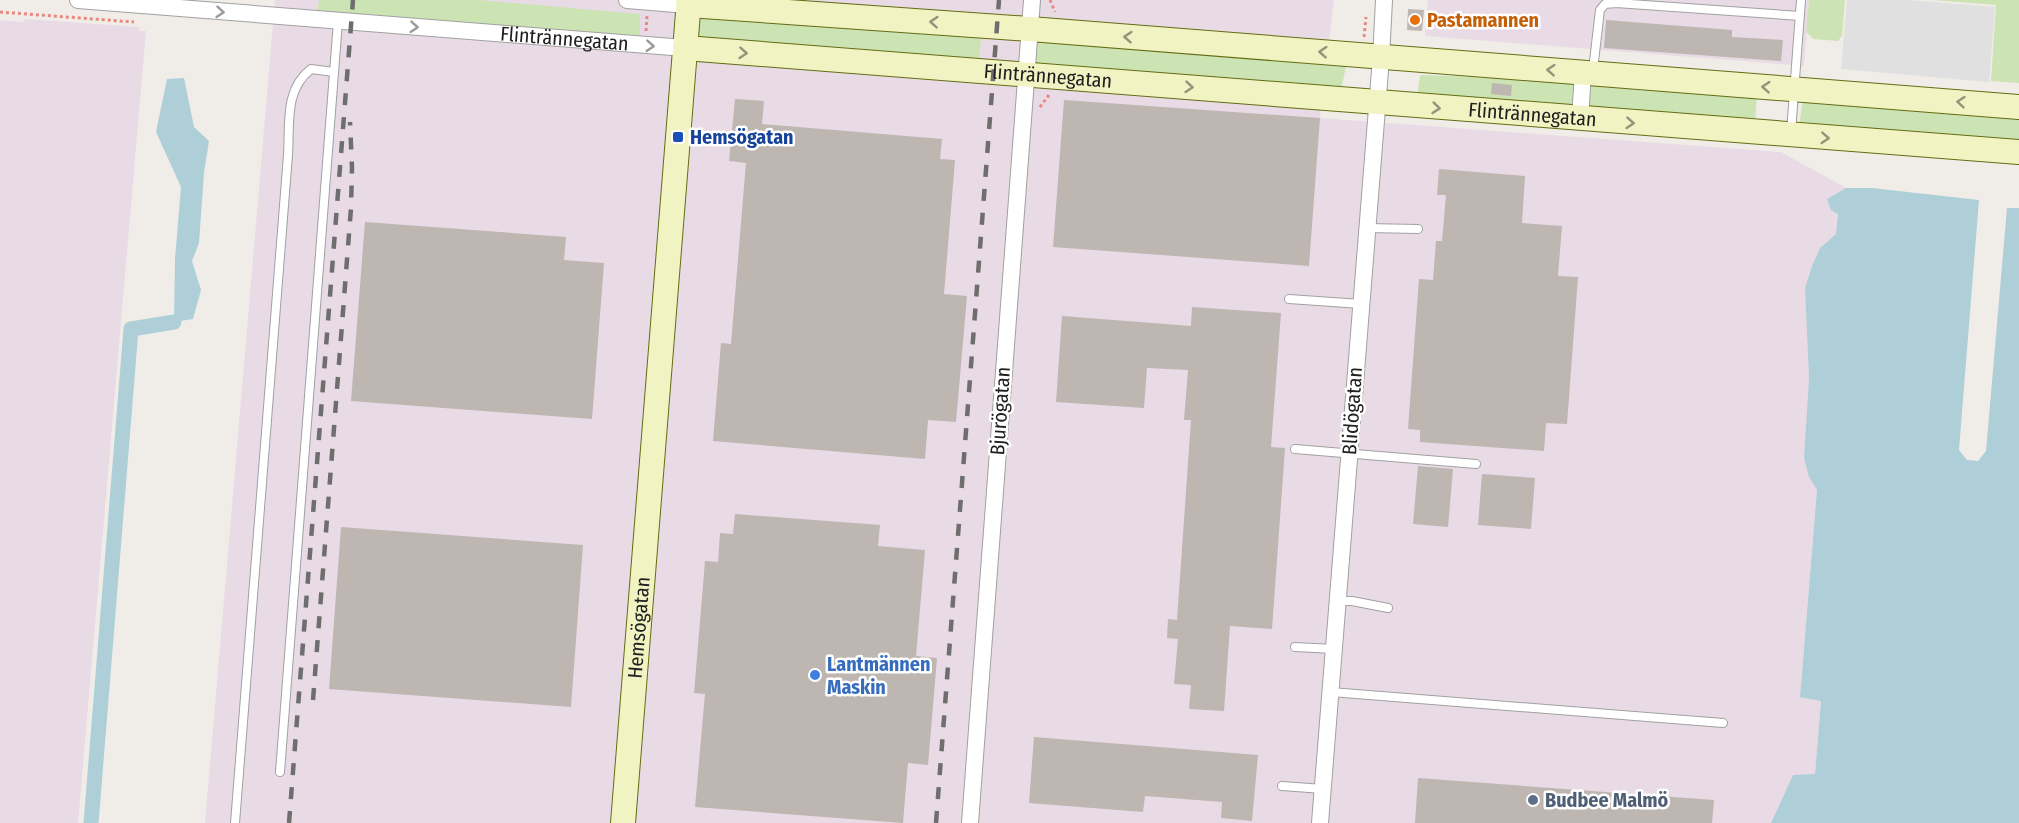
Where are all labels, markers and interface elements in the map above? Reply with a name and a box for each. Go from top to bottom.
one-way arrow [215,5,224,18]
place label: Pastamannen [1427,8,1539,32]
marker: Pastamannen [1408,13,1422,27]
one-way arrow [929,16,938,29]
one-way arrow [410,21,419,34]
street label: Flintrännegatan [499,21,630,56]
one-way arrow [1124,31,1133,44]
one-way arrow [646,39,655,52]
one-way arrow [739,46,748,59]
one-way arrow [1318,46,1327,59]
street label: Flintrännegatan [983,59,1113,93]
one-way arrow [1546,64,1555,77]
one-way arrow [1184,80,1193,93]
one-way arrow [1762,81,1771,94]
one-way arrow [1956,96,1965,109]
street label: Flintrännegatan [1467,97,1598,131]
one-way arrow [1431,101,1440,114]
one-way arrow [1626,116,1635,129]
place label: Hemsögatan [690,125,794,149]
marker: Hemsögatan [671,130,685,144]
one-way arrow [1820,131,1829,144]
street label: Bjurögatan [985,366,1015,456]
street label: Blidögatan [1337,366,1367,456]
street label: Hemsögatan [623,576,655,679]
place label: Lantmännen Maskin [827,652,930,699]
marker: Lantmännen Maskin [808,668,822,682]
place label: Budbee Malmö [1545,788,1669,812]
marker: Budbee Malmö [1526,793,1540,807]

